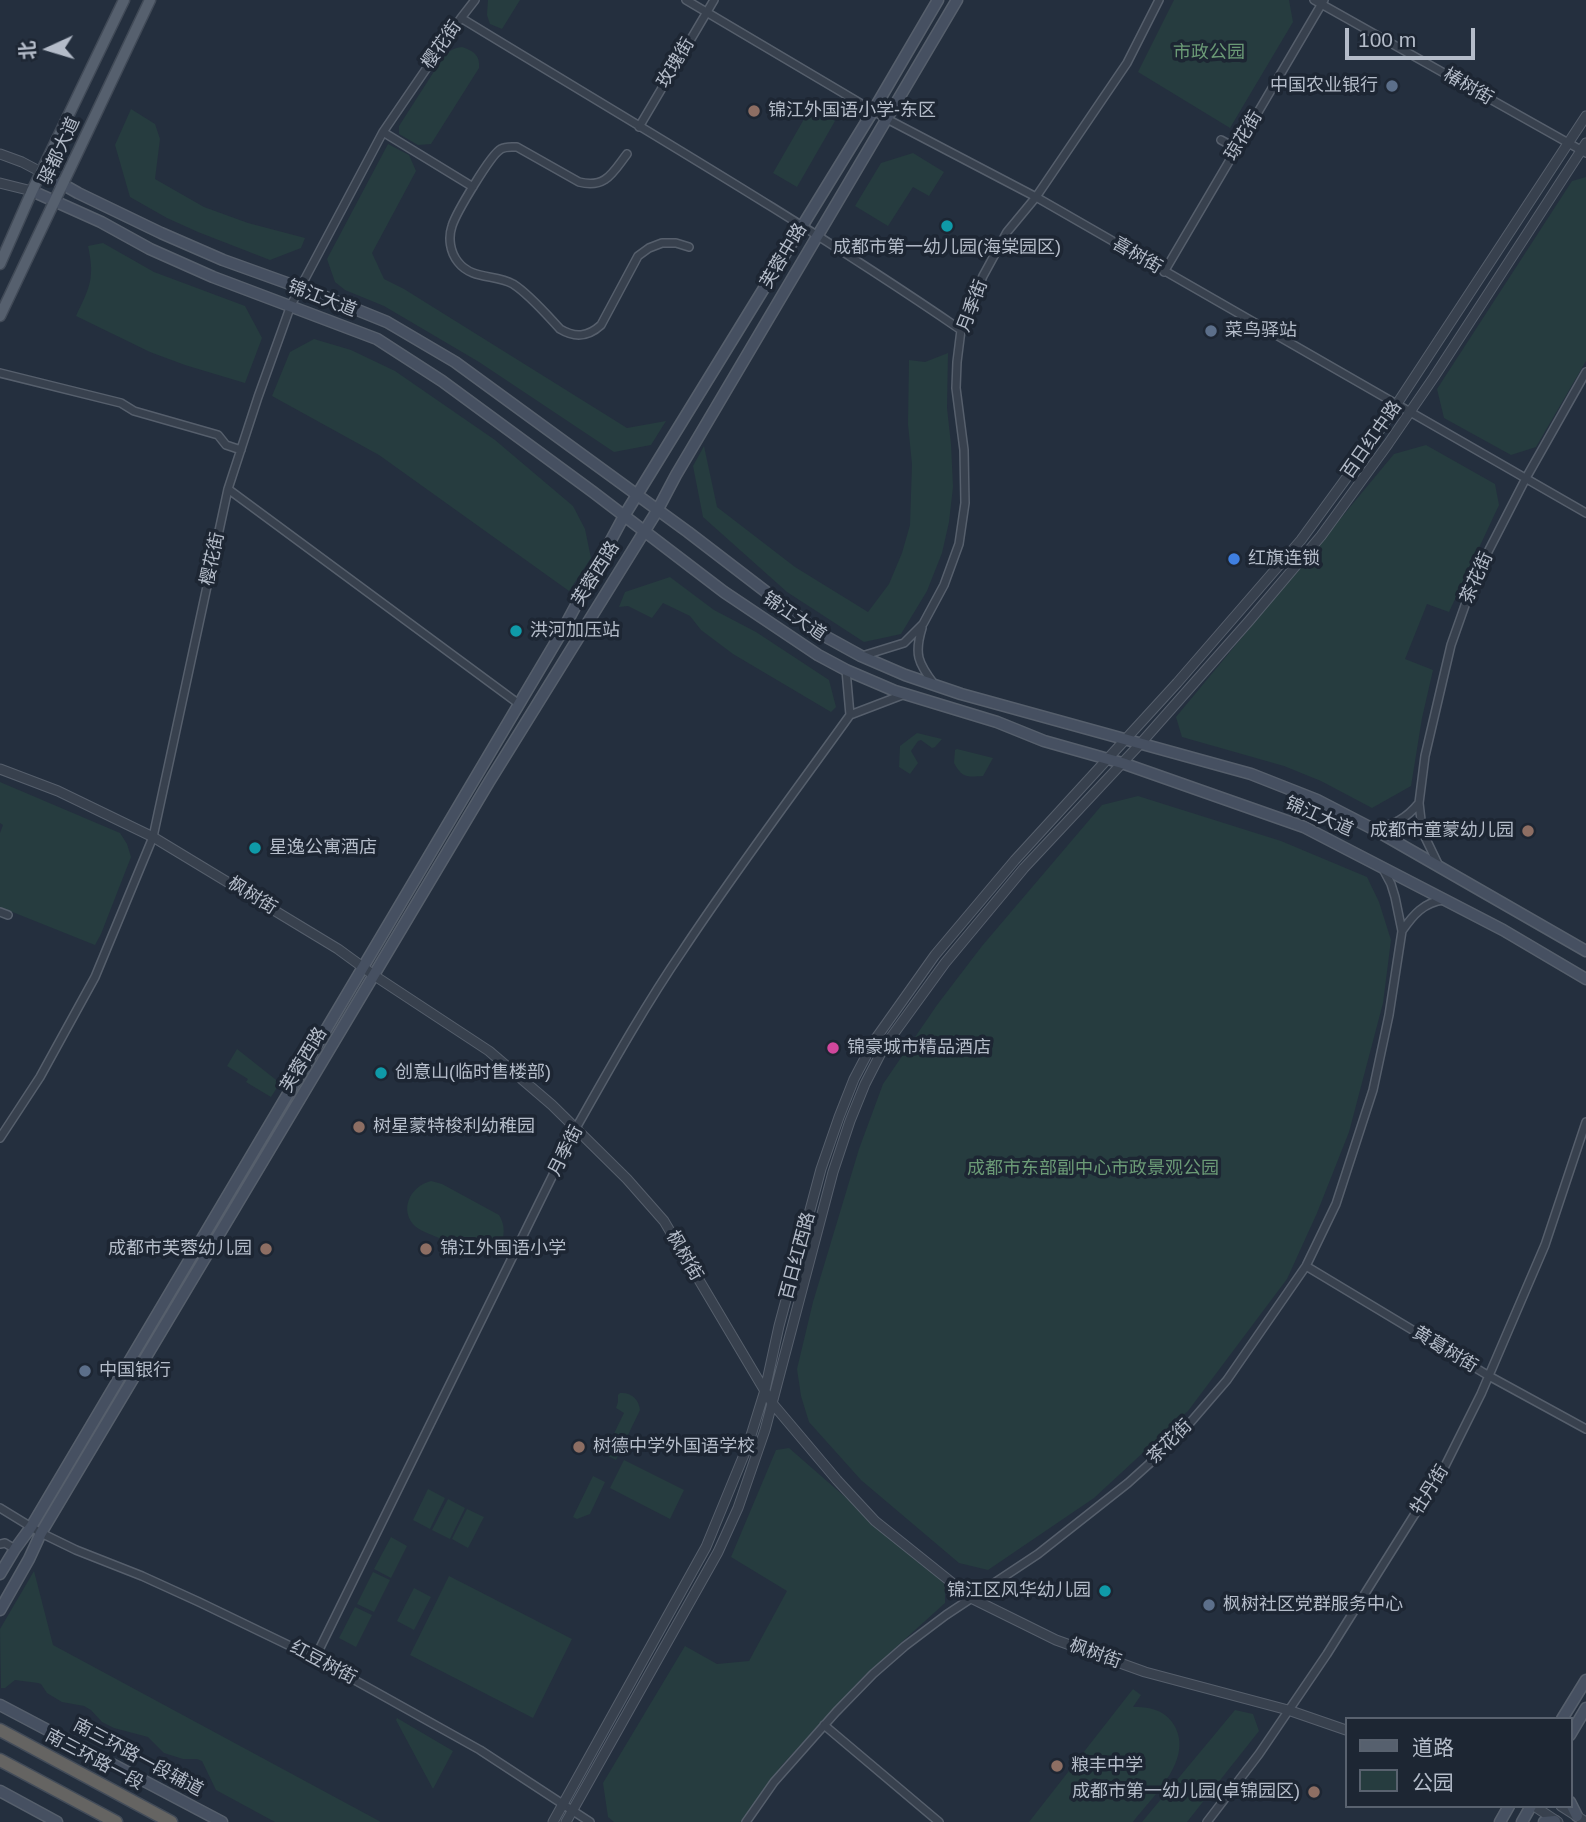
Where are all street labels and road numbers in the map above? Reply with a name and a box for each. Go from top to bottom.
street label: 樱花街 [418,17,466,73]
street label: 玫瑰街 [653,34,699,92]
street label: 椿树街 [1439,64,1497,110]
street label: 琼花街 [1221,107,1267,165]
street label: 驿都大道 [35,114,85,188]
street label: 芙蓉中路 [756,220,812,292]
street label: 喜树街 [1108,233,1166,279]
street label: 锦江大道 [285,276,359,322]
street label: 月季街 [953,277,993,335]
street label: 百日红中路 [1337,397,1407,483]
street label: 樱花街 [197,530,229,588]
street label: 芙蓉西路 [568,538,624,610]
street label: 茶花街 [1456,549,1498,607]
street label: 锦江大道 [758,588,830,646]
street label: 锦江大道 [1282,792,1356,842]
street label: 枫树街 [223,873,281,919]
street label: 芙蓉西路 [276,1024,332,1096]
street label: 月季街 [544,1122,588,1180]
street label: 百日红西路 [776,1210,820,1302]
street label: 枫树街 [661,1227,707,1285]
street label: 黄葛树街 [1409,1322,1481,1378]
street label: 茶花街 [1143,1415,1197,1469]
street label: 牡丹街 [1407,1461,1453,1519]
street label: 枫树街 [1066,1635,1124,1673]
street label: 红豆树街 [286,1637,360,1689]
street label: 南三环路一段辅道 [69,1715,207,1801]
street label: 南三环路一段 [41,1725,147,1795]

